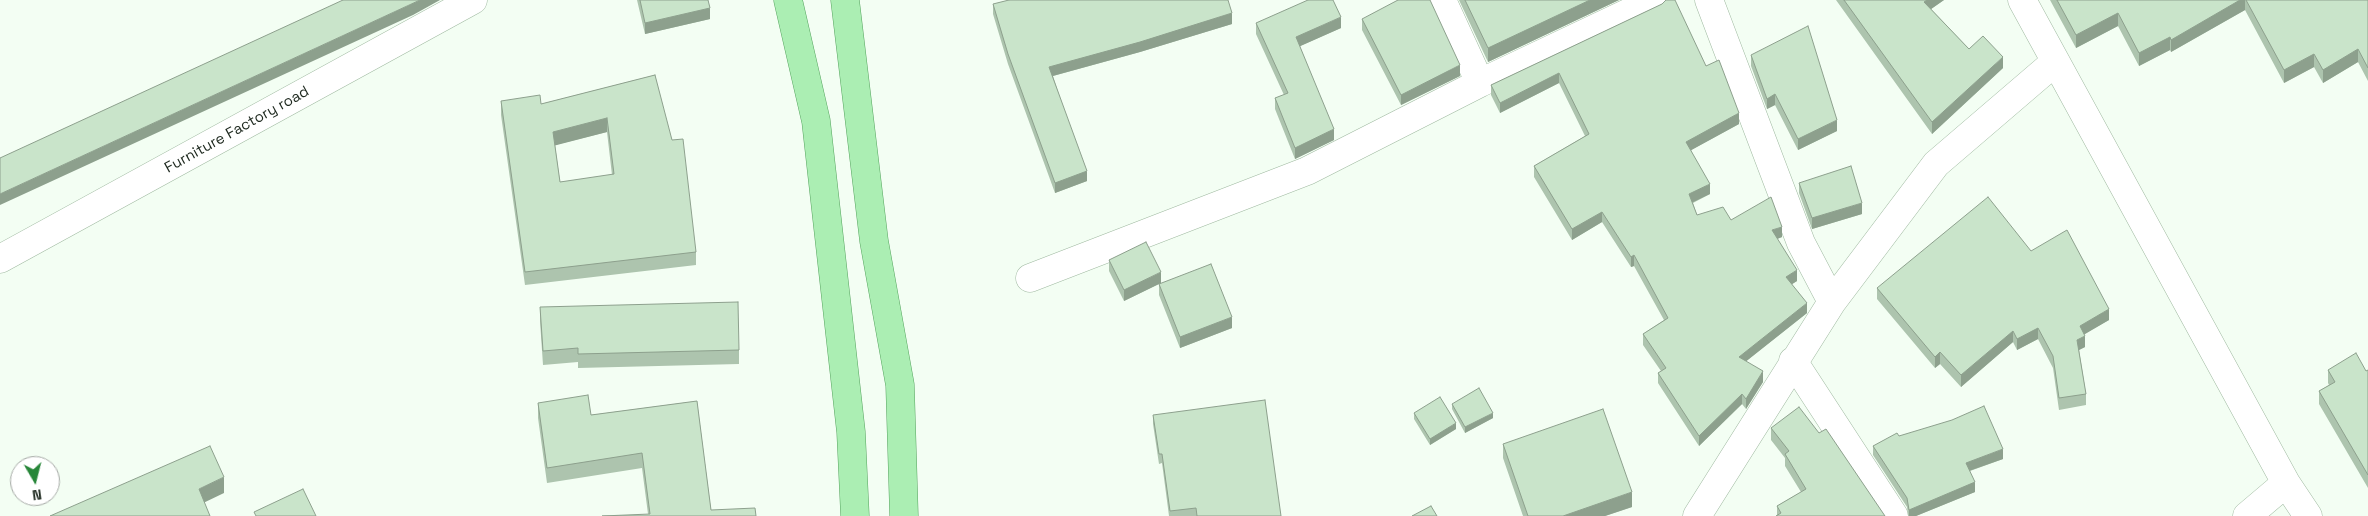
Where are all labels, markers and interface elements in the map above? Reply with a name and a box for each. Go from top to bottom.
street label: Furniture Factory road [162,83,312,177]
north arrow [10,456,60,506]
text: N [31,485,43,504]

